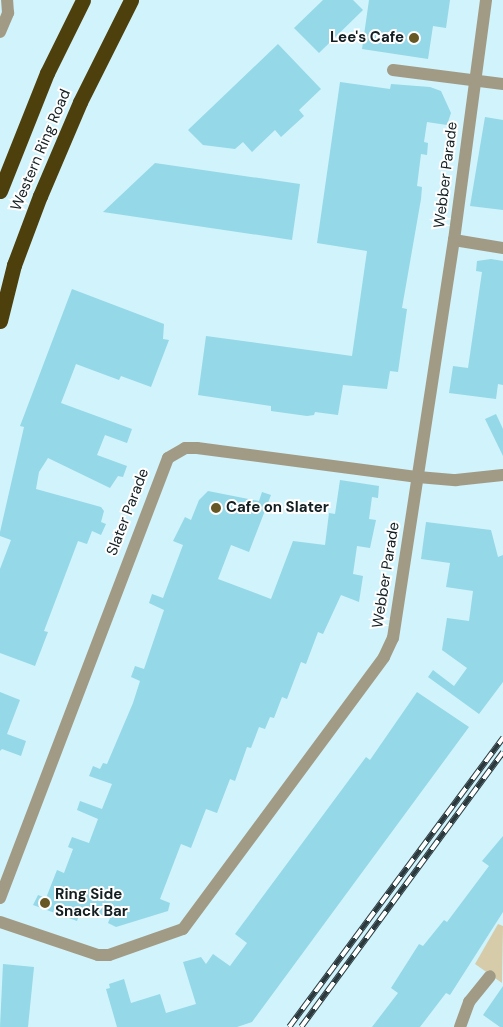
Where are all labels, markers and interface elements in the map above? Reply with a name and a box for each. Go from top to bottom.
place label: Lee's Cafe [330,29,404,47]
marker: Lee's Cafe [408,32,420,44]
street label: Western Ring Road [7,87,75,213]
street label: Webber Parade [431,121,461,229]
street label: Slater Parade [103,466,153,558]
place label: Cafe on Slater [226,499,329,517]
marker: Cafe on Slater [210,502,222,514]
street label: Webber Parade [369,521,403,629]
place label: Ring Side Snack Bar [55,885,128,920]
marker: Ring Side Snack Bar [39,897,51,909]

